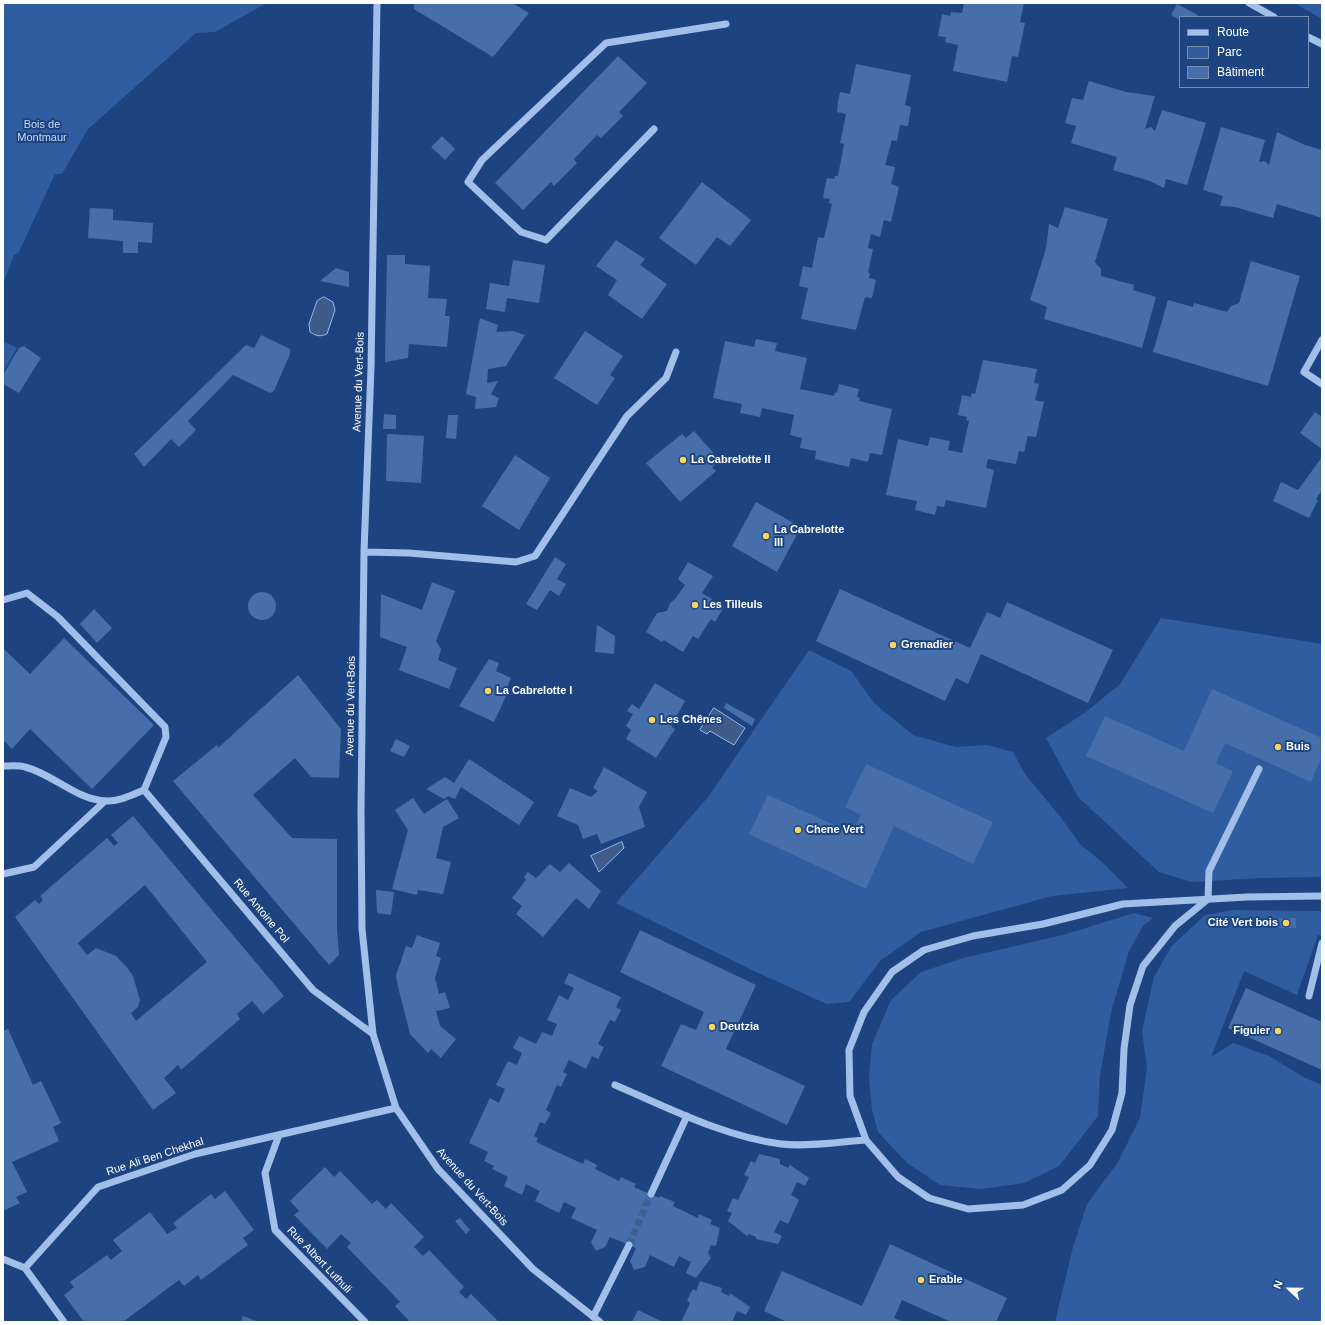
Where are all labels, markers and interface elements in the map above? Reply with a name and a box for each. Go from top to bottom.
legend [1179,16,1309,88]
text: Route [1217,25,1249,39]
text: Parc [1217,45,1242,59]
text: Bâtiment [1217,65,1264,79]
park label: Bois de Montmaur [17,118,67,144]
street label: Avenue du Vert-Bois [351,332,367,432]
place label: La Cabrelotte II [691,453,770,467]
marker: La Cabrelotte II [678,455,688,465]
place label: La Cabrelotte III [774,523,844,549]
marker: La Cabrelotte III [761,531,771,541]
place label: Les Tilleuls [703,598,763,612]
marker: Les Tilleuls [690,600,700,610]
place label: Grenadier [901,638,953,652]
marker: Grenadier [888,640,898,650]
street label: Avenue du Vert-Bois [344,656,358,756]
place label: La Cabrelotte I [496,684,572,698]
marker: La Cabrelotte I [483,686,493,696]
place label: Les Chênes [660,713,722,727]
marker: Les Chênes [647,715,657,725]
place label: Buis [1286,740,1310,754]
marker: Buis [1273,742,1283,752]
place label: Chene Vert [806,823,863,837]
marker: Chene Vert [793,825,803,835]
street label: Rue Antoine Pol [230,876,292,946]
place label: Cité Vert bois [1208,916,1278,930]
marker: Cité Vert bois [1281,918,1291,928]
place label: Deutzia [720,1020,759,1034]
marker: Deutzia [707,1022,717,1032]
place label: Figuier [1233,1024,1270,1038]
marker: Figuier [1273,1026,1283,1036]
street label: Rue Ali Ben Chekhal [105,1135,205,1179]
street label: Avenue du Vert-Bois [434,1145,510,1229]
street label: Rue Albert Luthuli [284,1224,354,1296]
north arrow [1269,1269,1309,1309]
place label: Erable [929,1273,963,1287]
marker: Erable [916,1275,926,1285]
text: N [1271,1279,1285,1290]

